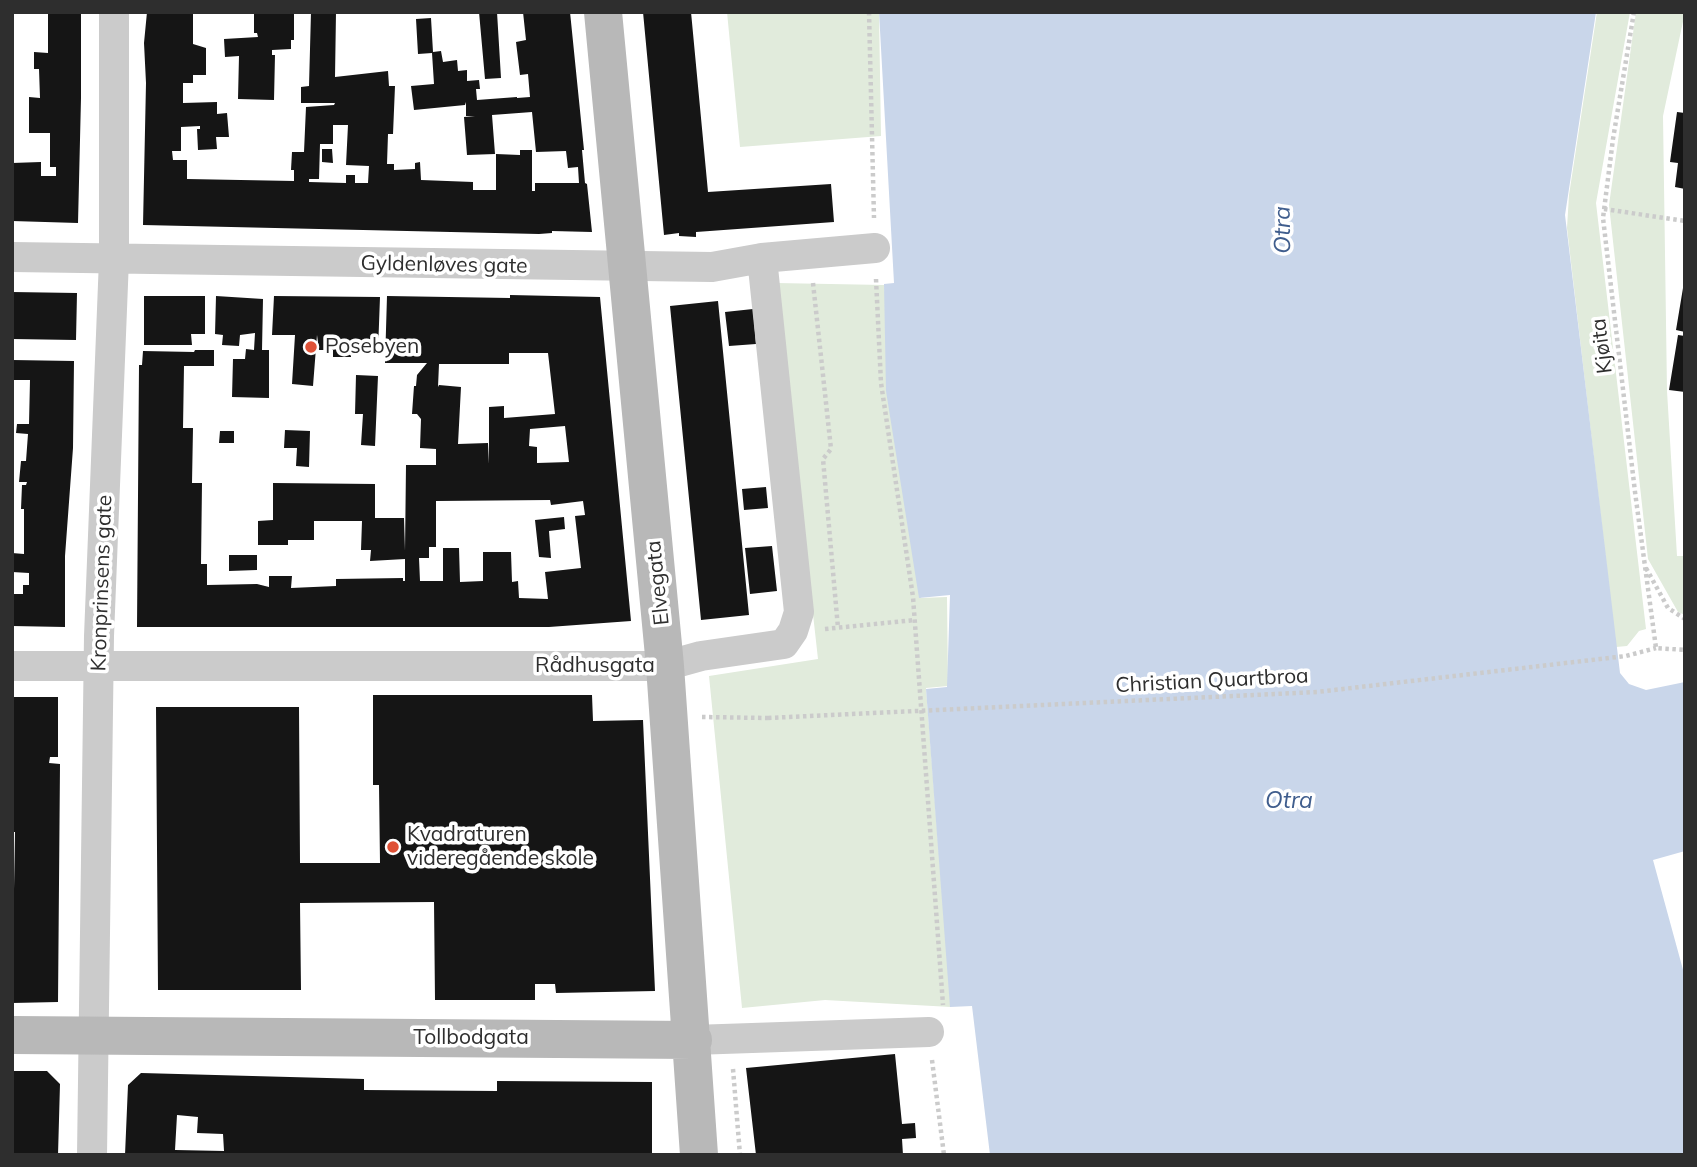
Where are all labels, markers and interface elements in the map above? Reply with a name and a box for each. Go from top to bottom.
water label: Otra [1269,206,1297,254]
street label: Gyldenløves gate [360,251,528,279]
street label: Kjøita [1586,317,1618,375]
place label: Posebyen [325,334,419,360]
marker: Posebyen [303,339,319,355]
street label: Kronprinsens gate [86,494,118,672]
street label: Elvegata [641,539,675,627]
street label: Rådhusgata [535,653,655,679]
street label: Christian Quartbroa [1115,663,1309,699]
water label: Otra [1265,787,1313,815]
place label: Kvadraturen videregående skole [407,822,594,872]
marker: Kvadraturen videregående skole [385,839,401,855]
street label: Tollbodgata [413,1025,529,1051]

